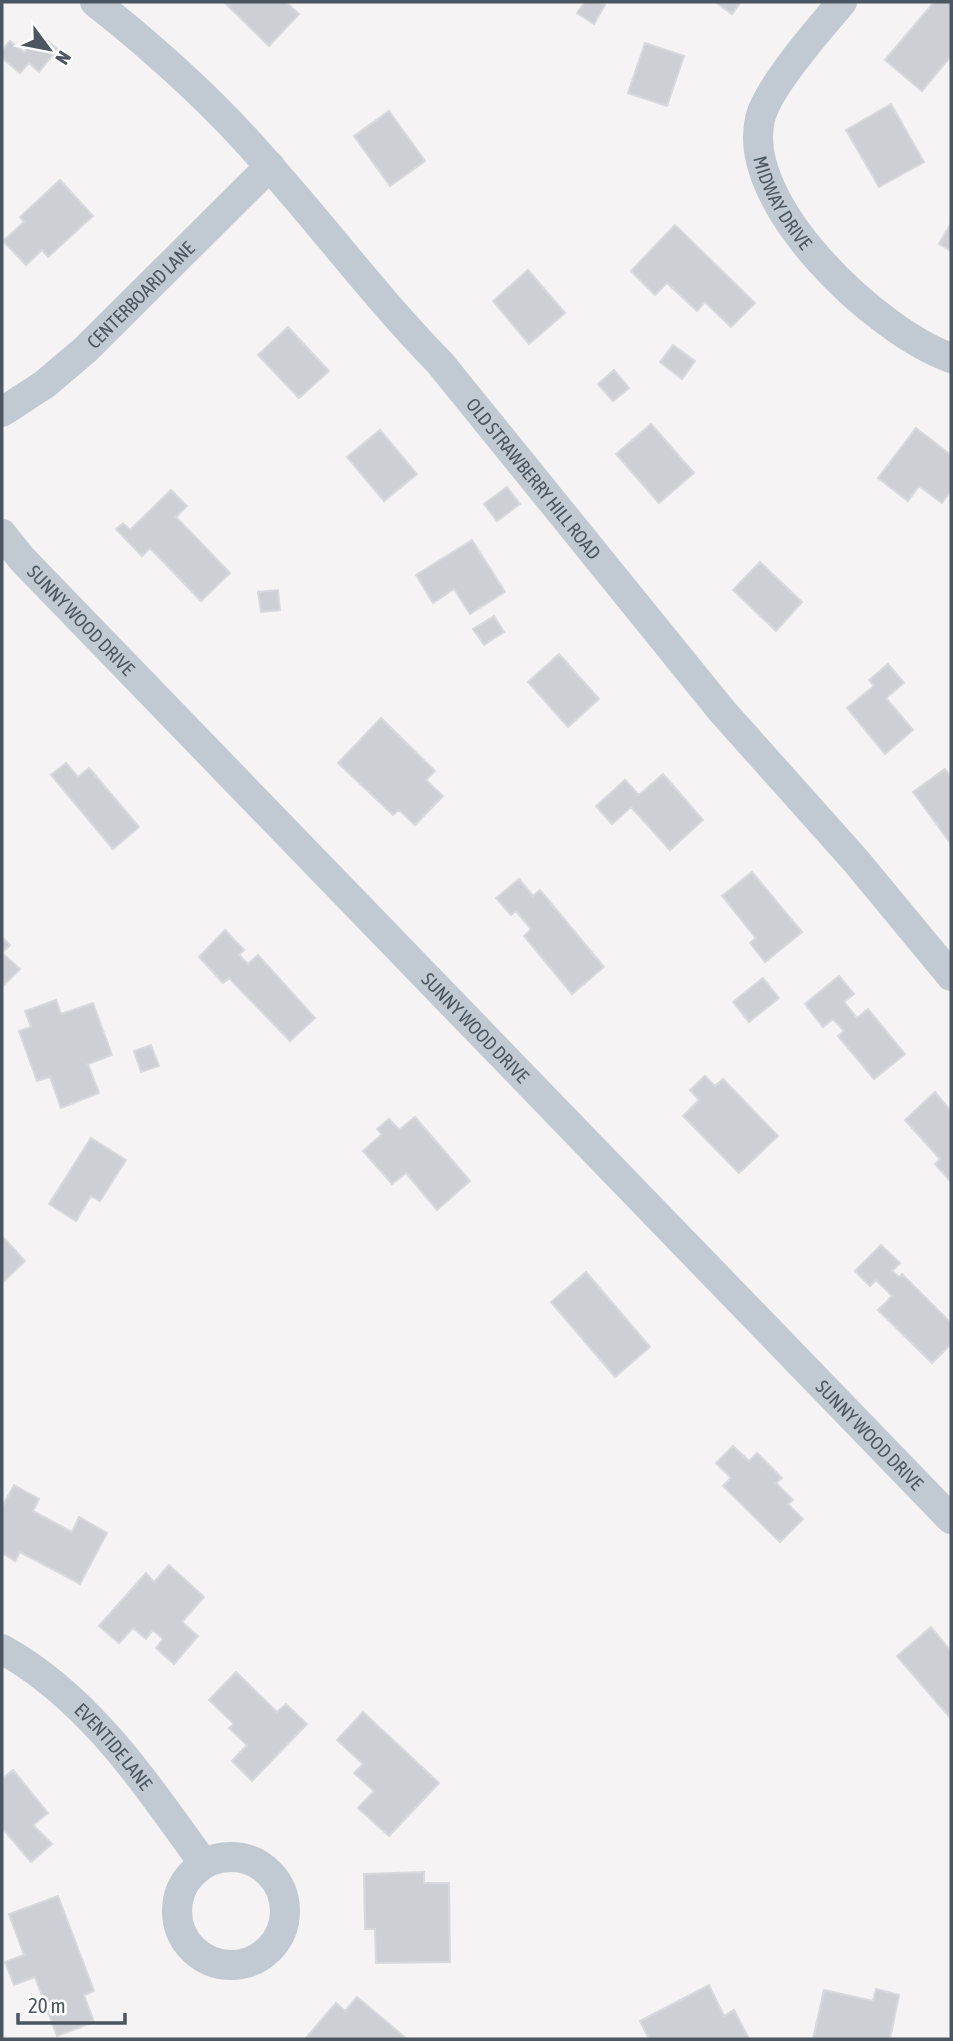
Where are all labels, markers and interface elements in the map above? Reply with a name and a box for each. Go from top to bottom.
north arrow [14,14,84,84]
text: N [51,47,76,69]
street label: MIDWAY DRIVE [749,154,817,254]
street label: CENTERBOARD LANE [82,237,199,353]
street label: OLD STRAWBERRY HILL ROAD [462,393,605,563]
street label: SUNNY WOOD DRIVE [23,561,139,680]
street label: SUNNY WOOD DRIVE [417,968,533,1087]
street label: SUNNY WOOD DRIVE [812,1376,928,1494]
street label: EVENTIDE LANE [70,1698,157,1794]
scale bar [18,1982,124,2026]
text: 20 m [28,1993,66,2017]

